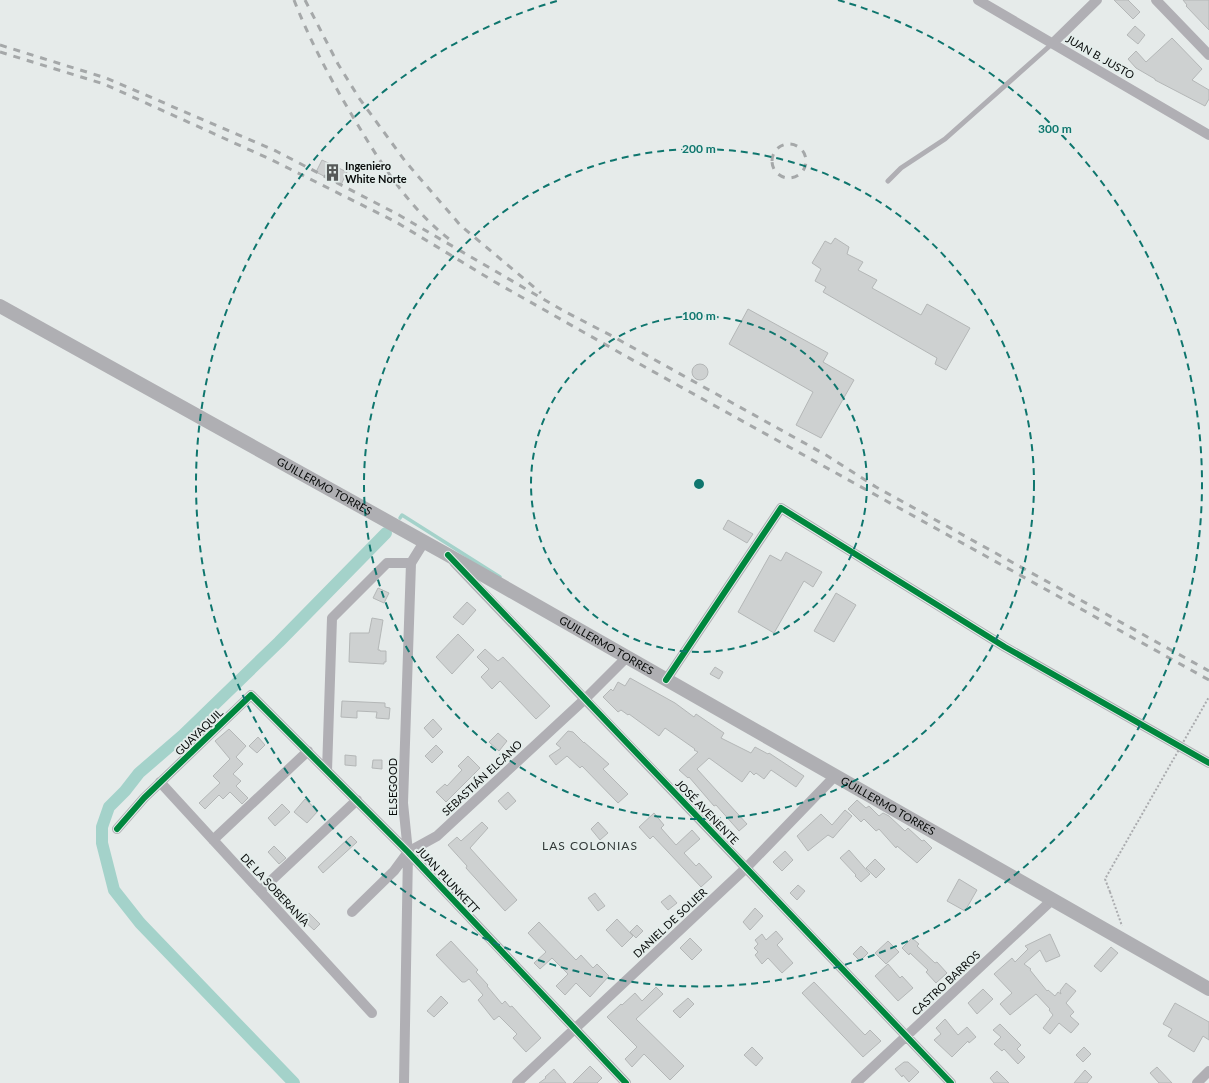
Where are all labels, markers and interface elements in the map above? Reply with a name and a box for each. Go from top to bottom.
street label: JUAN B. JUSTO [1064,32,1137,82]
text: 300 m [1038,121,1072,136]
text: 200 m [682,141,716,156]
place label: Ingeniero White Norte [345,159,407,185]
building icon: Ingeniero White Norte [322,162,342,182]
text: 100 m [682,308,716,323]
street label: GUILLERMO TORRES [275,454,374,517]
centre of rings [692,477,706,491]
street label: GUILLERMO TORRES [557,613,656,677]
street label: GUAYAQUIL [172,705,226,758]
street label: SEBASTIÁN ELCANO [439,737,524,818]
street label: ELSEGOOD [386,758,399,816]
street label: GUILLERMO TORRES [839,773,938,837]
street label: JOSÉ AVENENTE [673,777,742,847]
district label: LAS COLONIAS [542,838,638,853]
street label: JUAN PLUNKETT [414,844,483,916]
street label: DE LA SOBERANÍA [238,851,313,929]
street label: DANIEL DE SOLIER [630,885,709,960]
street label: CASTRO BARROS [909,948,983,1018]

